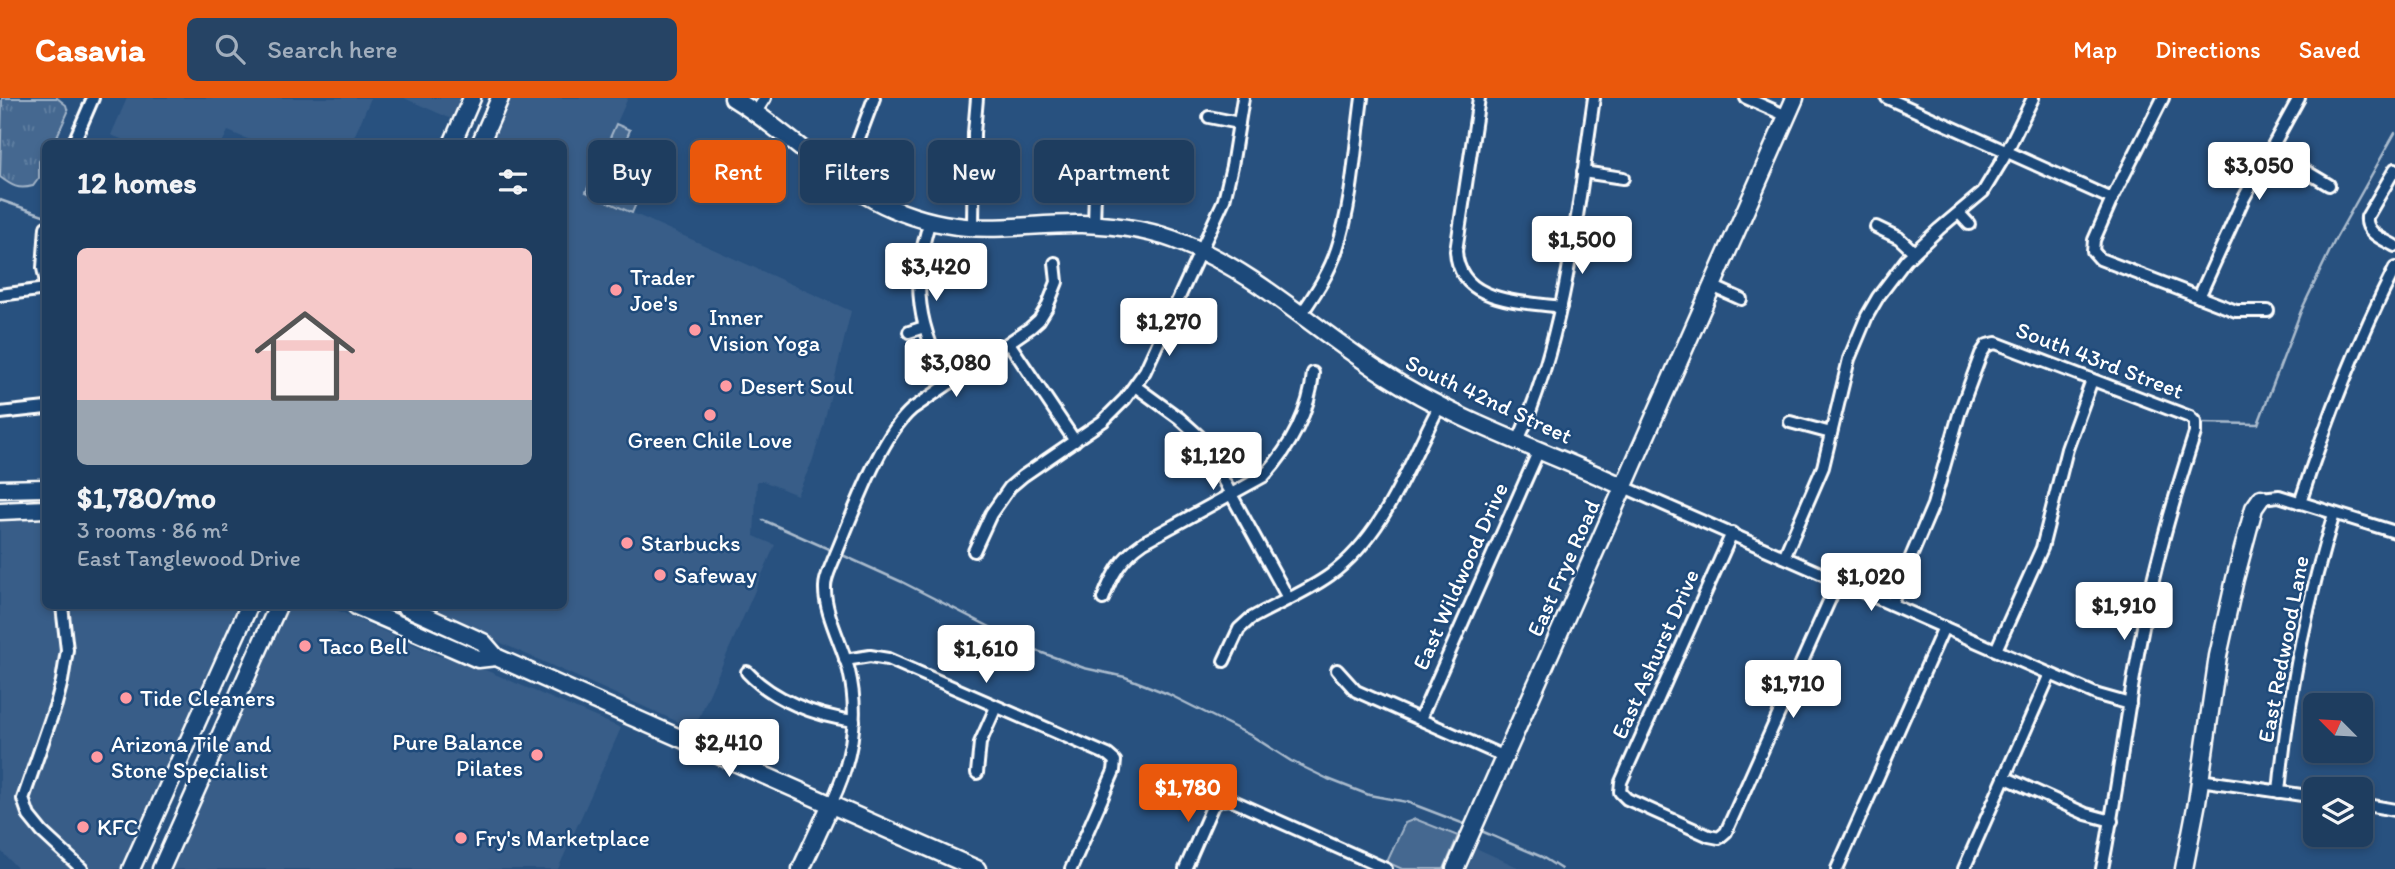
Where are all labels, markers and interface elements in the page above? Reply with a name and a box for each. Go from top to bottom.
search box [187,18,677,81]
text: Casavia [35,30,145,69]
icon: search [211,30,249,68]
text: Search here [267,33,398,65]
text: Map [2073,35,2117,64]
text: Directions [2155,35,2261,64]
text: Saved [2299,35,2360,64]
chip: Buy [588,140,676,203]
chip: Rent [690,140,786,203]
chip: Filters [800,140,914,203]
chip: New [928,140,1020,203]
chip: Apartment [1034,140,1194,203]
pin: $3,050 [2202,142,2316,202]
text: $3,050 [2224,151,2294,179]
icon: filters [494,163,532,201]
text: 12 homes [77,164,197,201]
pin: $1,500 [1525,216,1639,276]
text: $1,500 [1548,225,1616,253]
pin: $3,420 [879,244,993,303]
text: $3,420 [901,252,971,280]
place label: Trader Joe's [630,263,695,317]
marker: Trader Joe's [608,282,624,298]
icon: home [242,293,368,419]
pin: $1,270 [1112,299,1226,358]
place label: Inner Vision Yoga [709,303,820,357]
text: $1,270 [1136,307,1202,335]
street label: South 43rd Street [2012,315,2188,405]
marker: Inner Vision Yoga [687,322,703,338]
pin: $3,080 [899,340,1013,399]
text: $3,080 [921,348,991,376]
street label: South 42nd Street [1401,348,1577,450]
place label: Desert Soul [740,372,854,400]
marker: Desert Soul [718,378,734,394]
marker: Green Chile Love [702,407,718,423]
place label: Green Chile Love [628,426,792,454]
pin: $1,120 [1156,432,1270,492]
text: $1,120 [1181,441,1245,469]
street label: East Wildwood Drive [1406,478,1514,674]
text: $1,780/mo [77,479,216,516]
street label: East Frye Road [1520,495,1606,641]
text: 3 rooms · 86 m² [77,516,229,544]
place label: Starbucks [641,529,741,557]
marker: Starbucks [619,535,635,551]
text: East Tanglewood Drive [77,544,301,572]
street label: East Redwood Lane [2251,553,2315,745]
pin: $1,020 [1814,554,1928,613]
place label: Safeway [674,561,757,589]
text: $1,020 [1837,562,1905,590]
street label: East Ashurst Drive [1605,565,1705,743]
marker: Safeway [652,567,668,583]
pin: $1,910 [2067,582,2181,642]
text: $1,910 [2092,591,2156,619]
pin: $1,610 [929,626,1043,685]
place label: Taco Bell [319,632,408,660]
text: $1,610 [954,634,1018,662]
marker: Taco Bell [297,638,313,654]
pin: $1,710 [1736,660,1850,720]
text: $1,710 [1761,669,1825,697]
place label: Tide Cleaners [140,684,275,712]
marker: Tide Cleaners [118,690,134,706]
north arrow [2303,693,2373,763]
map controls [2303,693,2373,847]
pin: $2,410 [672,720,786,779]
place label: Pure Balance Pilates [392,728,523,782]
text: $2,410 [695,728,763,756]
place label: Arizona Tile and Stone Specialist [111,730,272,784]
marker: Pure Balance Pilates [529,747,545,763]
marker: Arizona Tile and Stone Specialist [89,749,105,765]
pin: $1,780 [1131,764,1245,824]
text: $1,780 [1155,773,1221,801]
button: layers [2303,777,2373,847]
place label: KFC [97,813,138,841]
marker: KFC [75,819,91,835]
place label: Fry's Marketplace [475,824,650,852]
marker: Fry's Marketplace [453,830,469,846]

